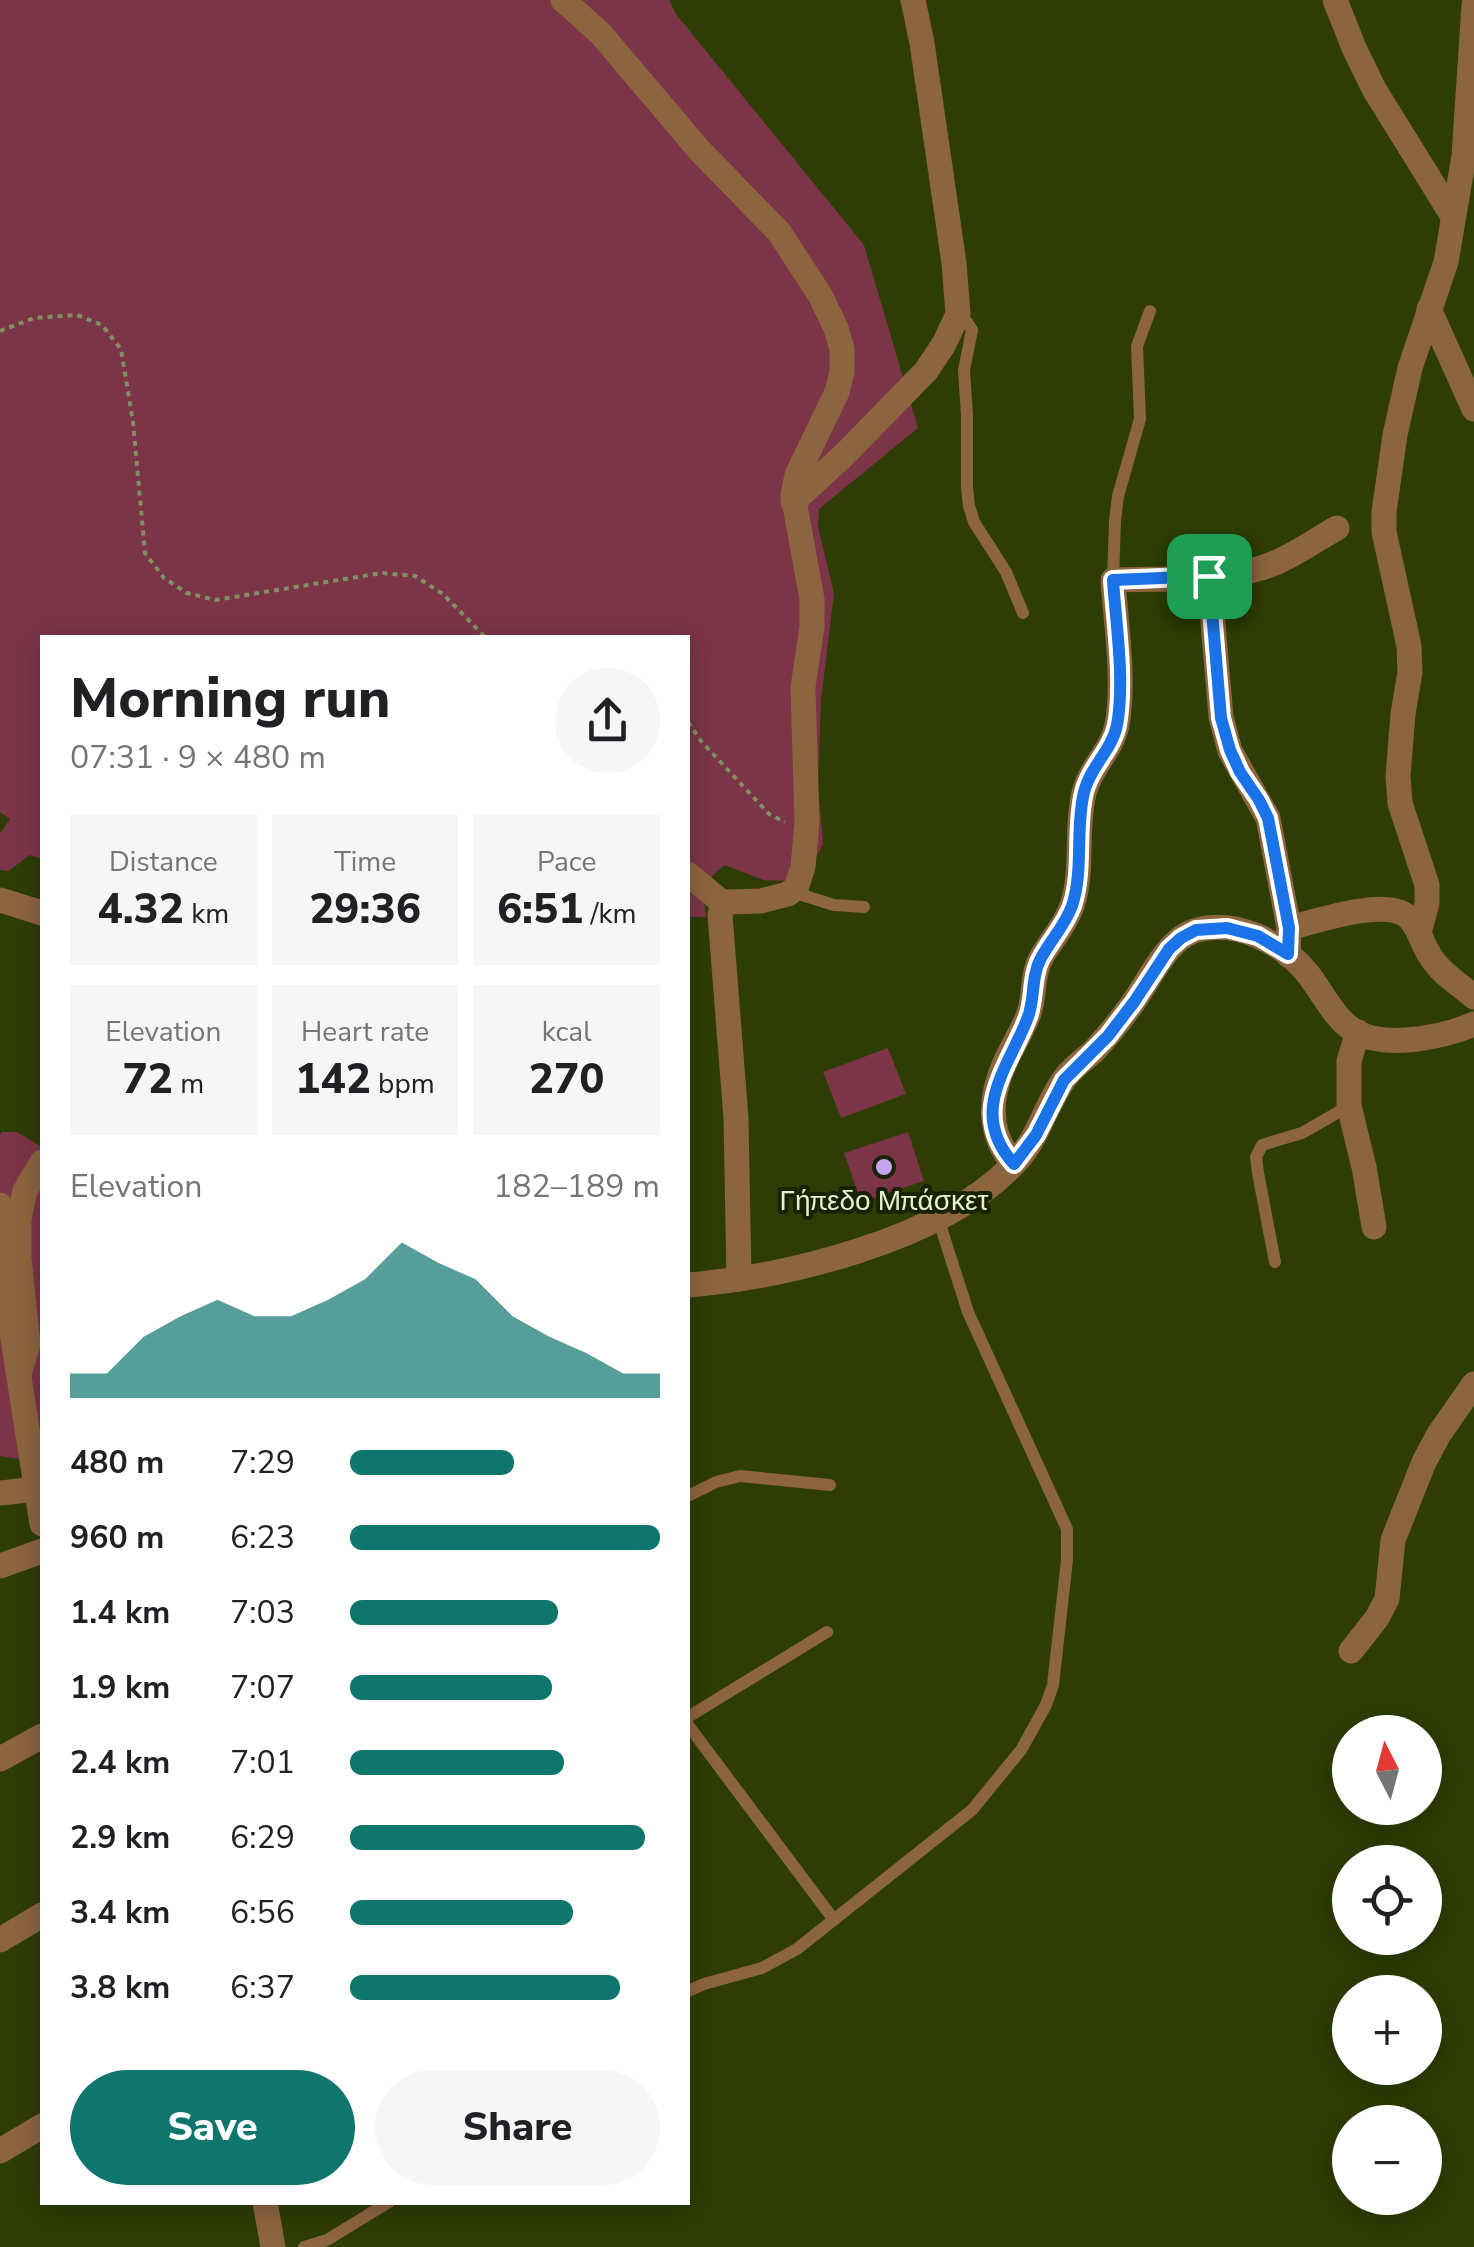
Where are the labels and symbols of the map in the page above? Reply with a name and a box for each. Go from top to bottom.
pin [1167,534,1252,619]
marker: Γήπεδο Μπάσκετ [873,1156,895,1178]
place label: Γήπεδο Μπάσκετ [779,1182,989,1220]
north arrow [1332,1715,1442,1825]

